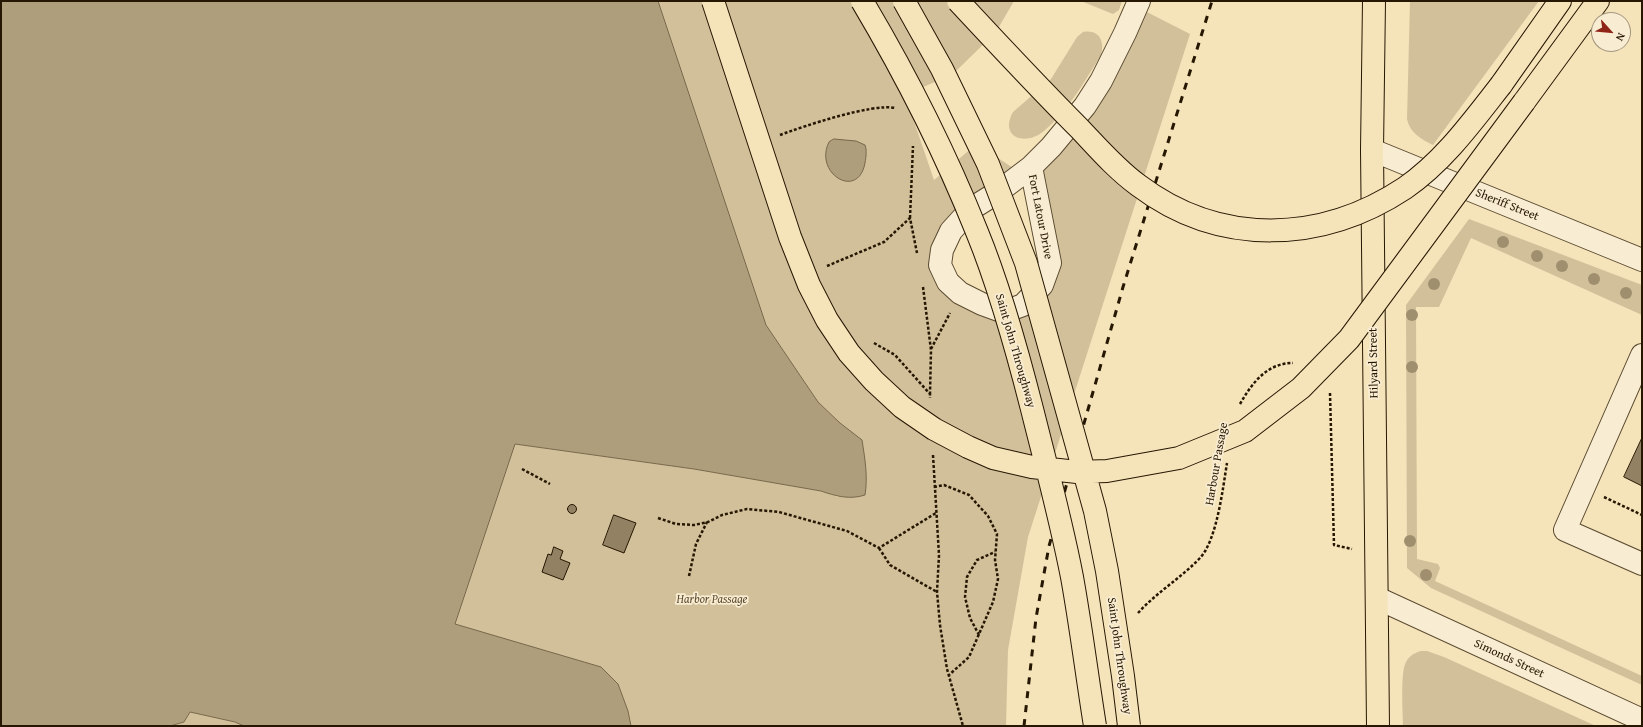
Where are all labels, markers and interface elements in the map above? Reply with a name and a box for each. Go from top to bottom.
north arrow [1591,12,1631,52]
text: N [1612,30,1630,44]
street label: Fort Latour Drive [1025,173,1055,261]
street label: Sheriff Street [1473,186,1541,224]
street label: Saint John Throughway [992,292,1038,410]
street label: Hilyard Street [1366,328,1382,398]
street label: Harbour Passage [1203,421,1231,507]
park label: Harbor Passage [677,593,747,607]
street label: Saint John Throughway [1104,597,1134,715]
street label: Simonds Street [1471,636,1547,682]

